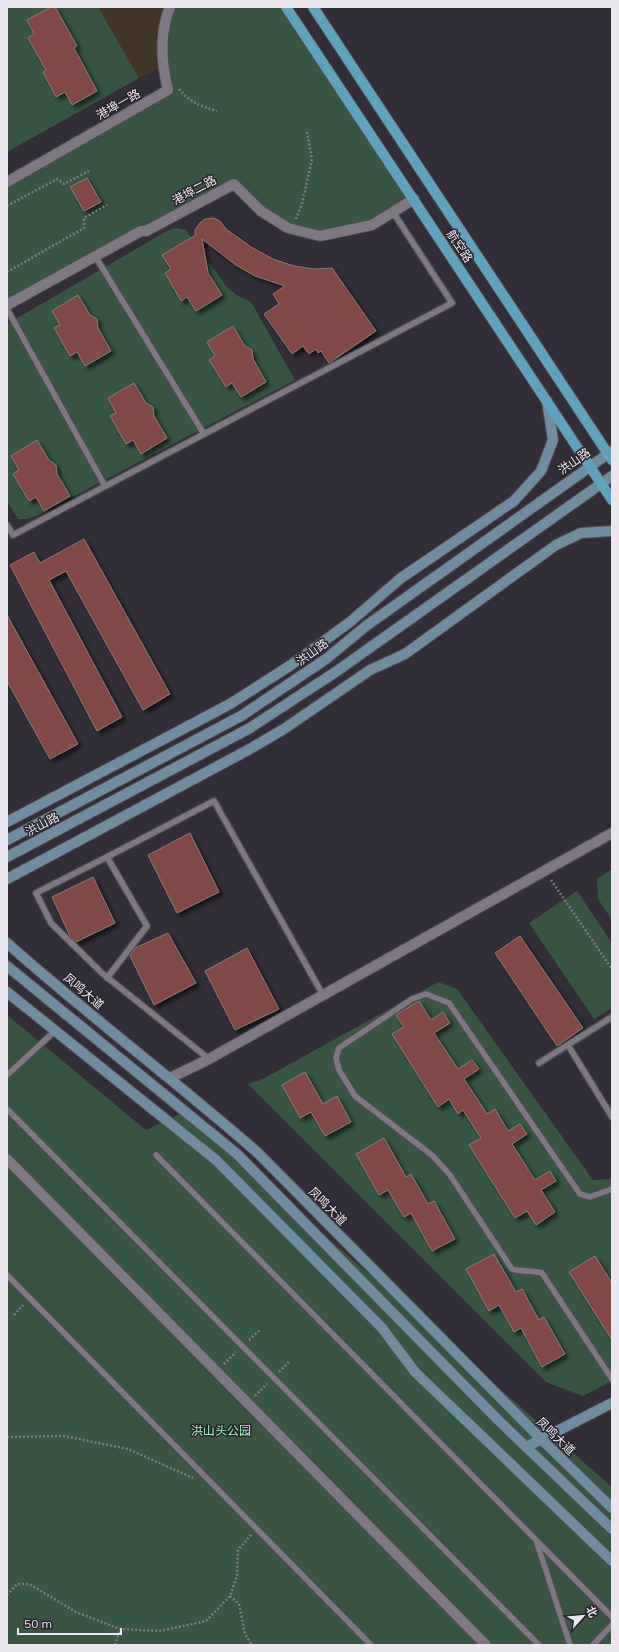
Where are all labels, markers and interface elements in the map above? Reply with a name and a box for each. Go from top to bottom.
street label: 港埠一路 [93,86,143,122]
street label: 港埠二路 [169,172,219,208]
street label: 航空路 [444,227,476,265]
street label: 洪山路 [555,445,593,477]
street label: 洪山路 [293,635,331,669]
street label: 洪山路 [23,809,61,839]
street label: 凤鸣大道 [61,970,107,1012]
street label: 凤鸣大道 [306,1184,350,1228]
street label: 凤鸣大道 [534,1414,578,1458]
park label: 洪山头公园 [191,1423,251,1438]
north arrow [563,1596,603,1636]
text: 北 [583,1603,601,1620]
scale bar [18,1610,121,1636]
text: 50 m [24,1616,52,1631]

